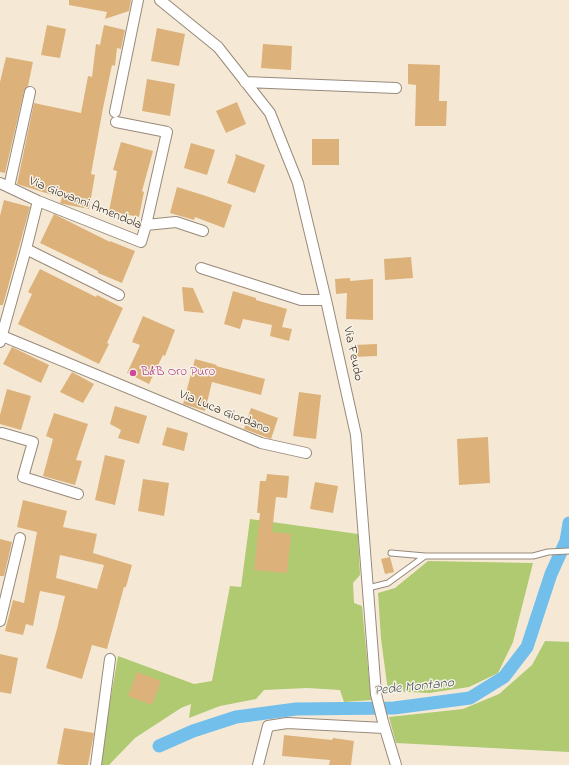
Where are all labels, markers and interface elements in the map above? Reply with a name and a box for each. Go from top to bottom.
street label: Via Giovanni Amendola [26,174,144,234]
street label: Via Feudo [339,325,365,383]
place label: B&B Oro Puro [141,365,215,381]
marker: B&B Oro Puro [128,368,138,378]
street label: Via Luca Giordano [176,388,272,438]
water label: Pede Montano [373,675,455,701]

